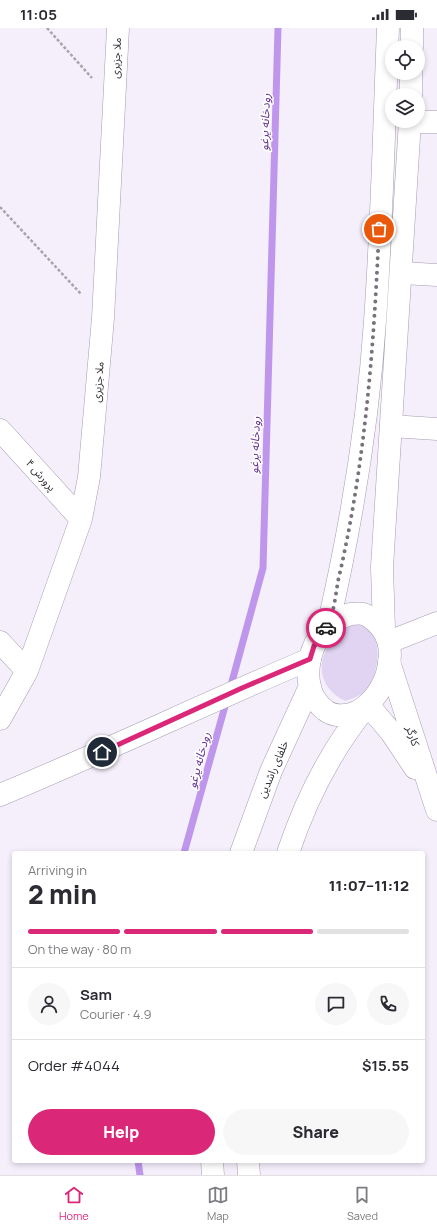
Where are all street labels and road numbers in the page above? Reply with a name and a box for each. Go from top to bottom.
street label: ملا جزیری [107,37,124,79]
street label: ملا جزیری [88,361,107,403]
street label: پرورش ۴ [22,455,60,495]
street label: کارگر [403,723,424,748]
street label: خلفای راشدین [254,737,292,800]

